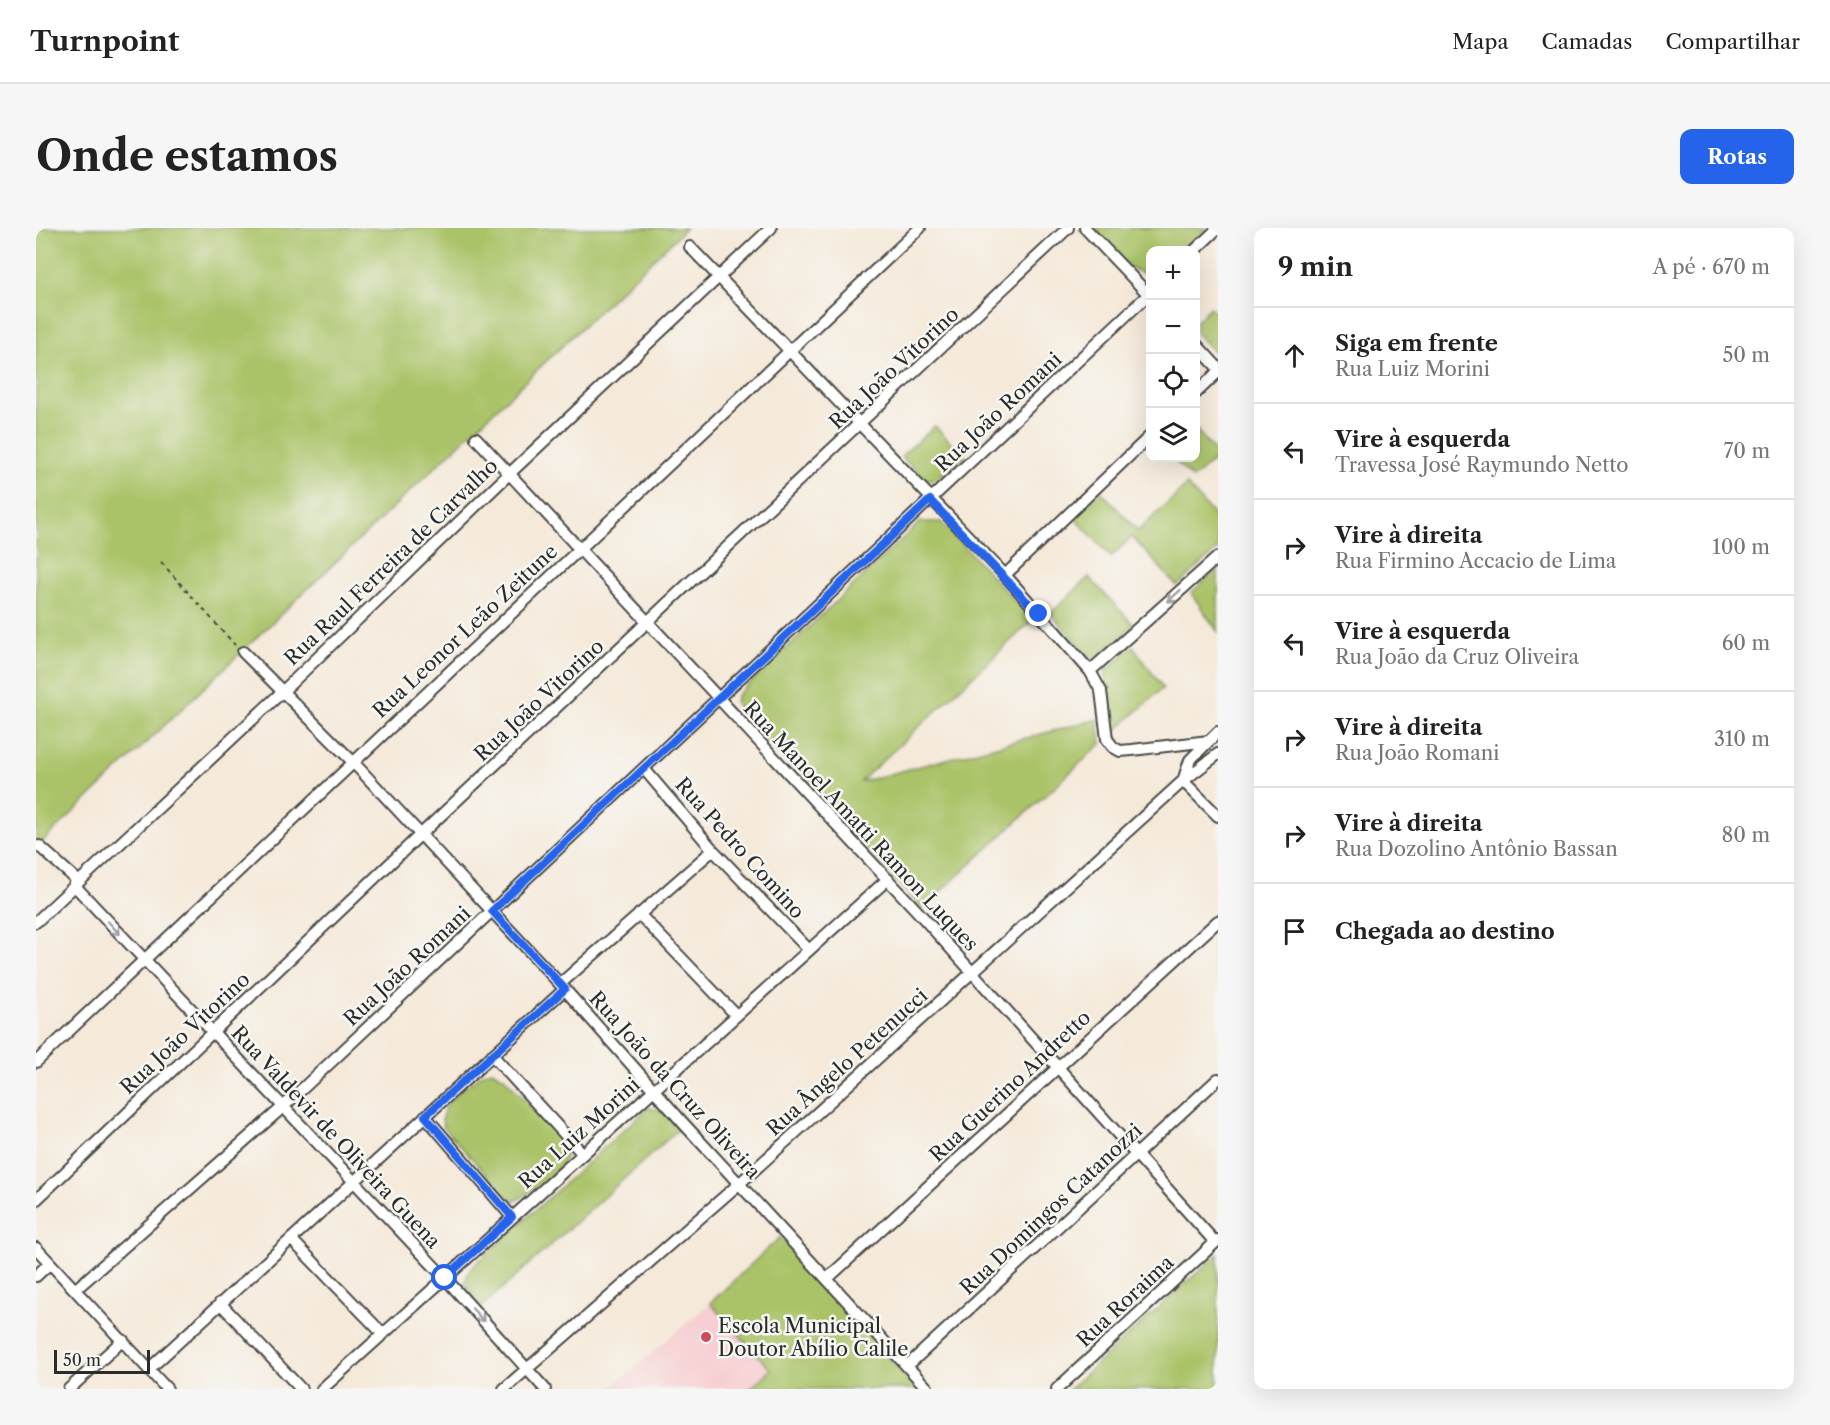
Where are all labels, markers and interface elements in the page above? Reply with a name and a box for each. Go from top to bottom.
text: Turnpoint [30,24,179,58]
text: Mapa [1452,29,1508,54]
text: Camadas [1541,29,1632,54]
text: Compartilhar [1665,29,1800,54]
button: Rotas [1680,129,1794,184]
text: Onde estamos [36,130,338,182]
map controls [1146,246,1200,462]
button: + [1146,246,1200,300]
text: 9 min [1278,251,1353,283]
text: A pé · 670 m [1653,255,1770,279]
button: − [1146,300,1200,354]
street label: Rua João Vitorino [824,302,964,434]
text: Siga em frente [1335,330,1498,357]
icon: ahead [1278,339,1311,372]
text: 50 m [1723,343,1770,367]
street label: Rua João Romani [930,347,1066,477]
button: locate [1146,354,1200,408]
text: Rua Luiz Morini [1335,357,1490,381]
button: layers [1146,408,1200,462]
text: Vire à esquerda [1335,426,1510,453]
icon: left [1278,435,1311,468]
text: 70 m [1724,439,1770,463]
text: Travessa José Raymundo Netto [1335,453,1629,477]
street label: Rua Raul Ferreira de Carvalho [279,454,503,670]
text: Vire à direita [1335,522,1482,549]
icon: right [1278,531,1311,564]
text: 100 m [1712,535,1770,559]
street label: Rua Leonor Leão Zeitune [368,539,562,723]
text: Rua Firmino Accacio de Lima [1335,549,1616,573]
one-way arrow [1167,589,1182,603]
route end [1025,600,1051,626]
text: Vire à esquerda [1335,618,1510,645]
icon: left [1278,627,1311,660]
text: 60 m [1722,631,1770,655]
street label: Rua João Vitorino [469,634,609,766]
text: Rua João da Cruz Oliveira [1335,645,1579,669]
street label: Rua Manoel Amatti Ramon Luques [739,696,983,956]
text: Vire à direita [1335,714,1482,741]
icon: right [1278,723,1311,756]
text: 310 m [1714,727,1770,751]
text: Rua João Romani [1335,741,1499,765]
street label: Rua Pedro Comino [670,772,810,924]
text: Vire à direita [1335,810,1482,837]
icon: right [1278,819,1311,852]
text: 80 m [1722,823,1770,847]
text: Rua Dozolino Antônio Bassan [1335,837,1618,861]
street label: Rua João Romani [339,901,475,1031]
icon: arrive [1278,915,1311,948]
text: Chegada ao destino [1335,918,1555,945]
one-way arrow [106,920,120,935]
street label: Rua João Vitorino [115,967,255,1099]
street label: Rua Ângelo Petenucci [761,983,932,1141]
street label: Rua João da Cruz Oliveira [584,986,766,1184]
street label: Rua Guerino Andretto [925,1005,1095,1167]
street label: Rua Valdevir de Oliveira Guena [226,1021,446,1254]
street label: Rua Luiz Morini [513,1072,645,1194]
street label: Rua Domingos Catanozzi [955,1118,1147,1300]
street label: Rua Roraima [1072,1250,1179,1352]
route start [431,1264,457,1290]
one-way arrow [471,1307,485,1322]
place label: Escola Municipal Doutor Abílio Calile [718,1314,908,1361]
marker: Escola Municipal Doutor Abílio Calile [699,1330,713,1344]
scale bar [54,1347,150,1374]
text: 50 m [63,1350,101,1370]

